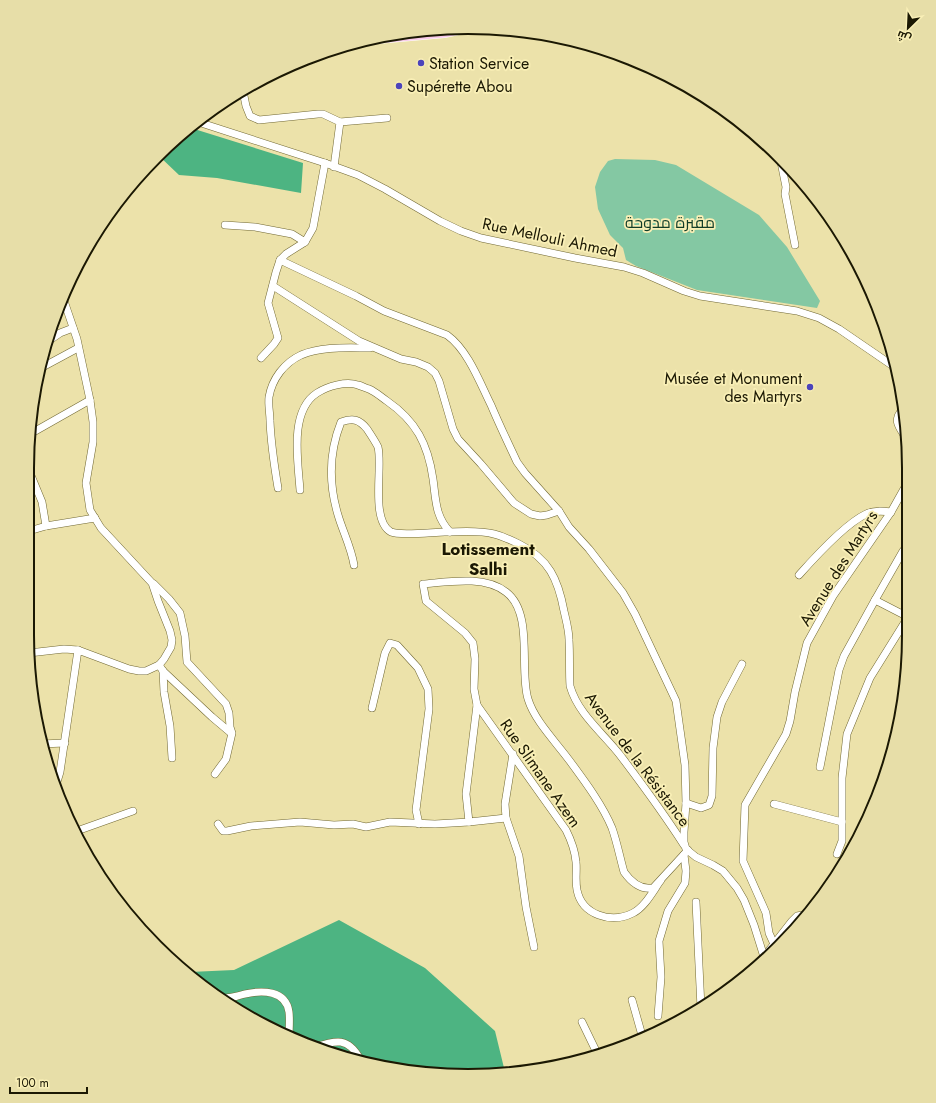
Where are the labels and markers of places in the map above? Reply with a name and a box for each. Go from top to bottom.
place label: Station Service [429,52,529,75]
marker: Station Service [416,58,426,68]
place label: Supérette Abou [407,75,513,98]
marker: Supérette Abou [394,81,404,91]
place label: Musée et Monument des Martyrs [665,367,802,408]
marker: Musée et Monument des Martyrs [805,382,815,392]

